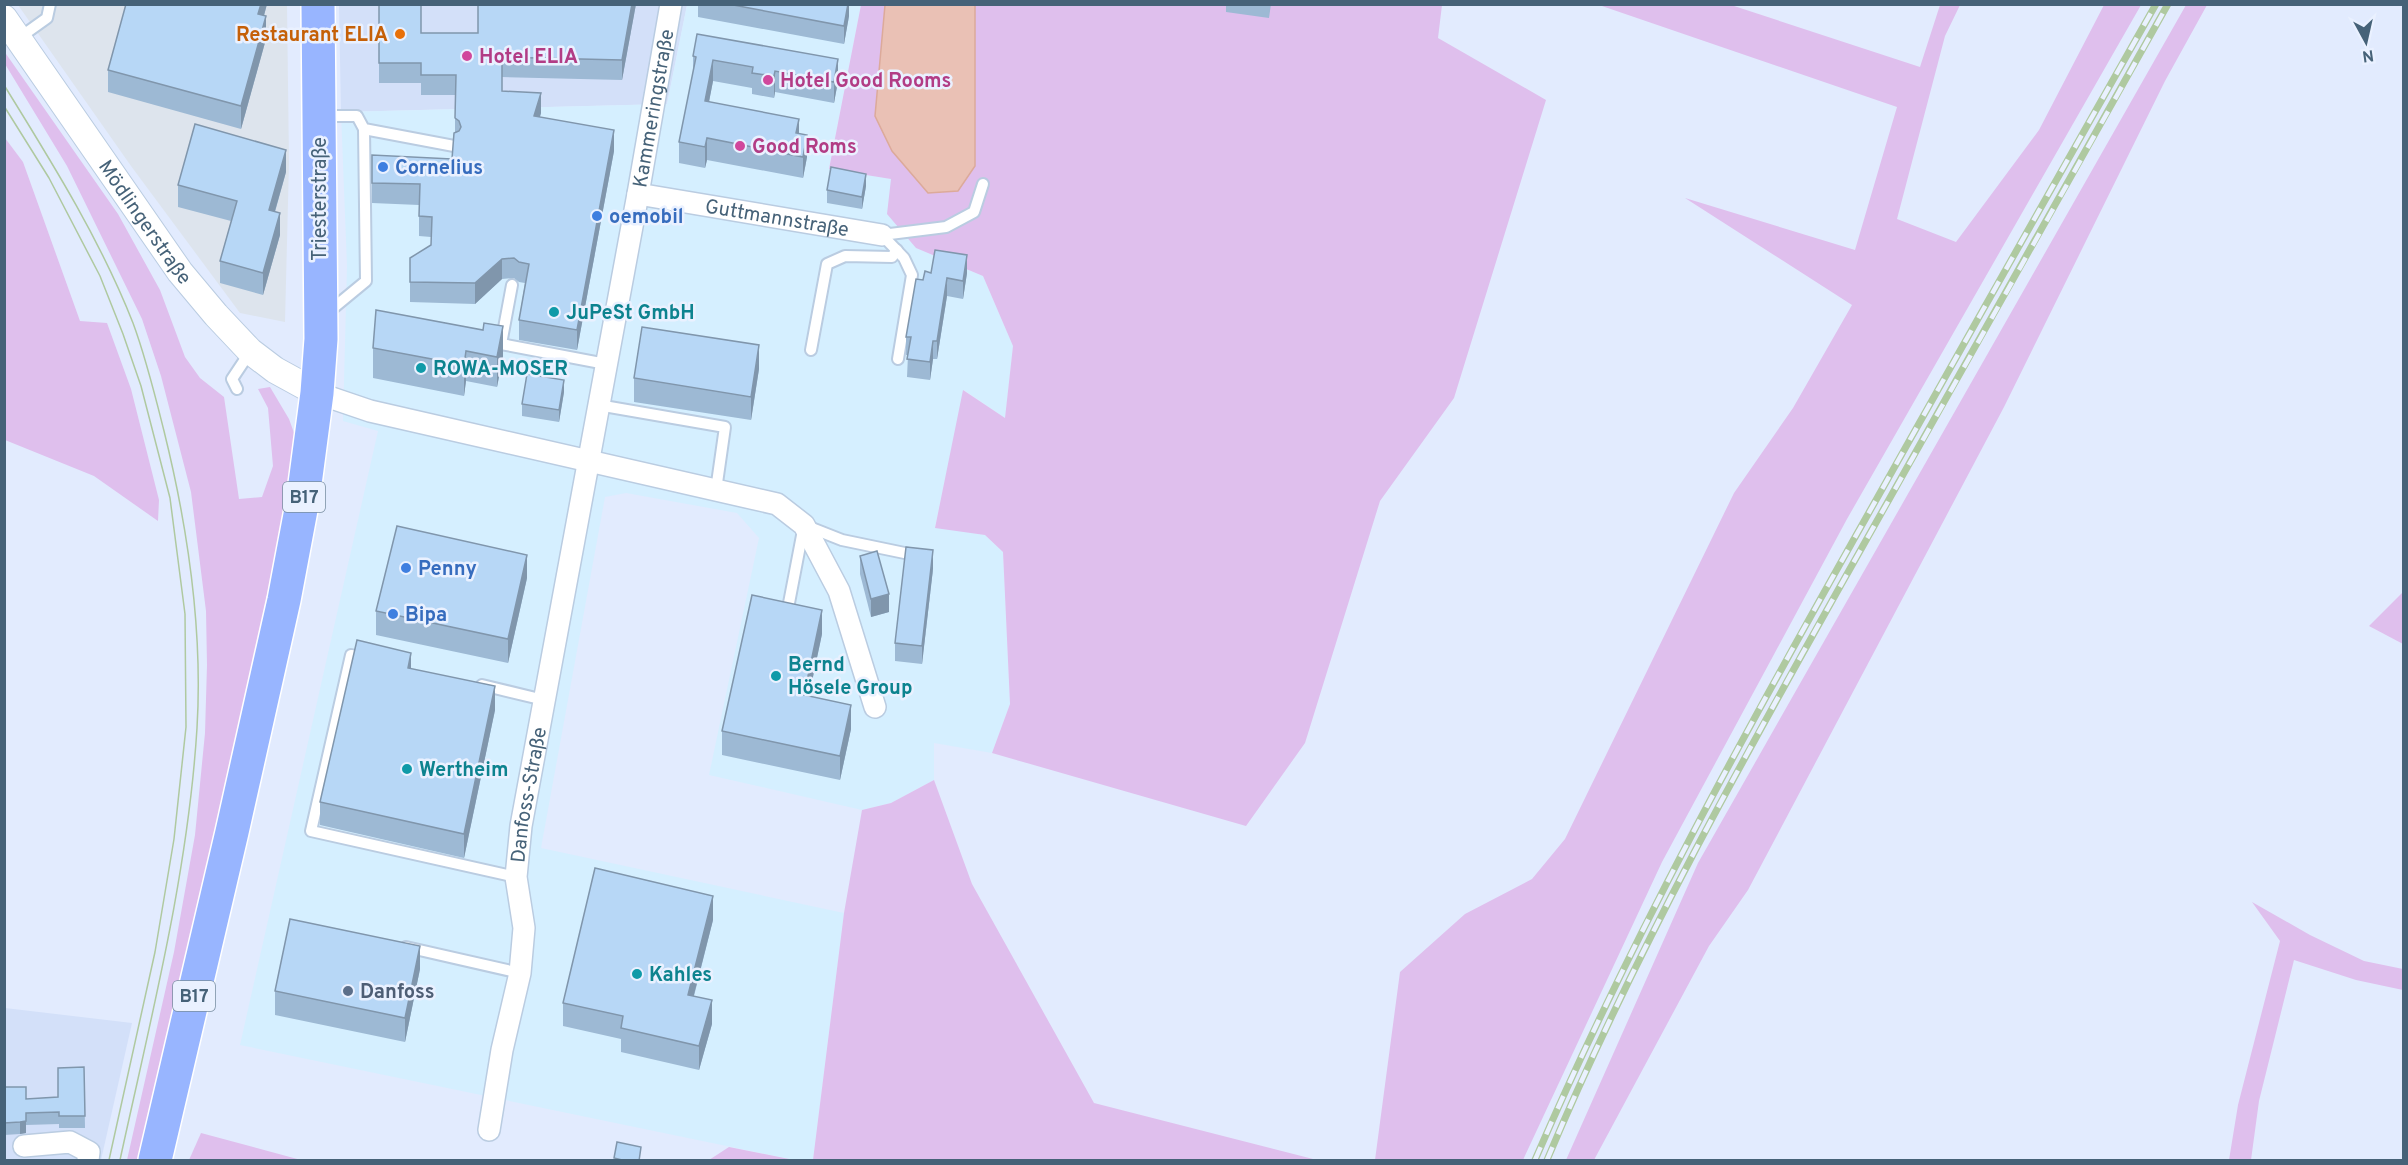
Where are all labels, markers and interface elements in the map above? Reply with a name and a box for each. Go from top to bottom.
north arrow [2336,12,2396,72]
place label: Restaurant ELIA [236,23,388,49]
marker: Restaurant ELIA [393,27,407,41]
street label: Kammeringstraße [628,27,681,190]
text: N [2361,44,2375,66]
place label: Hotel ELIA [479,45,578,71]
marker: Hotel ELIA [460,49,474,63]
place label: Hotel Good Rooms [780,69,951,95]
marker: Hotel Good Rooms [761,73,775,87]
place label: Good Roms [752,135,857,161]
street label: Triesterstraße [308,137,334,261]
marker: Good Roms [733,139,747,153]
street label: Mödlingerstraße [91,156,196,291]
place label: Cornelius [395,156,483,182]
marker: Cornelius [376,160,390,174]
street label: Guttmannstraße [703,194,851,244]
place label: oemobil [609,205,684,231]
marker: oemobil [590,209,604,223]
place label: JuPeSt GmbH [566,301,695,327]
marker: JuPeSt GmbH [547,305,561,319]
place label: ROWA-MOSER [433,357,568,383]
marker: ROWA-MOSER [414,361,428,375]
road number: B17 [283,482,325,512]
place label: Penny [418,557,477,583]
marker: Penny [399,561,413,575]
place label: Bipa [405,603,447,629]
marker: Bipa [386,607,400,621]
place label: Bernd Hösele Group [788,653,913,702]
marker: Bernd Hösele Group [769,669,783,683]
street label: Danfoss-Straße [506,725,554,864]
place label: Wertheim [419,758,508,784]
marker: Wertheim [400,762,414,776]
place label: Kahles [649,963,712,989]
marker: Kahles [630,967,644,981]
place label: Danfoss [360,980,435,1006]
road number: B17 [173,981,215,1011]
marker: Danfoss [341,984,355,998]

